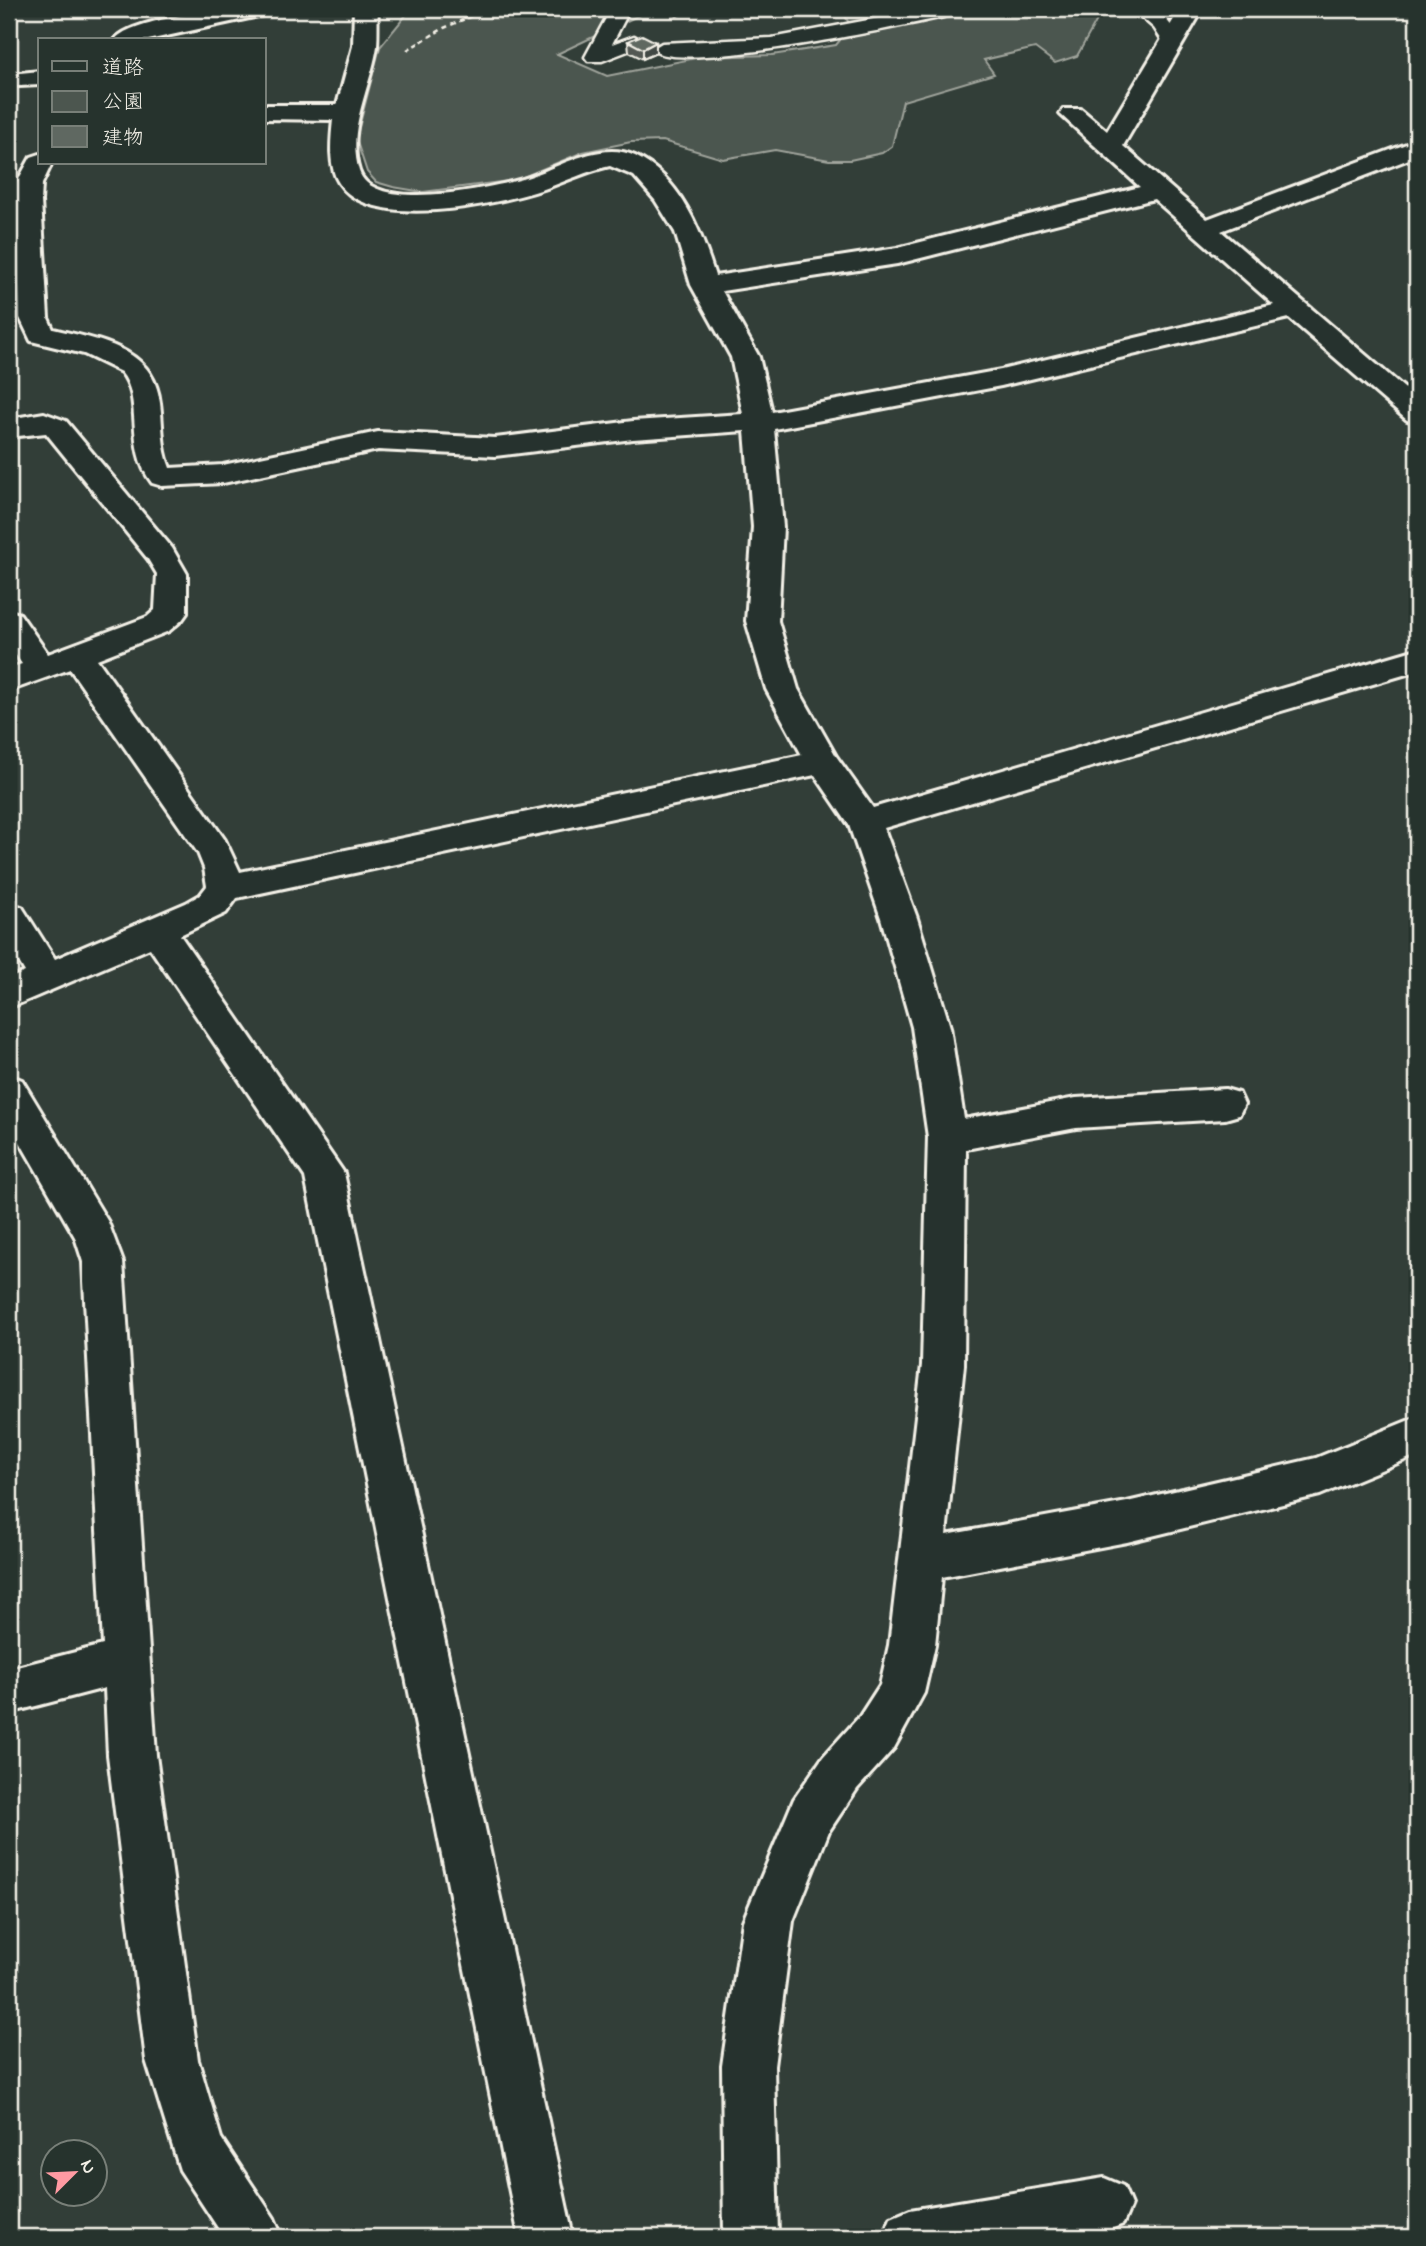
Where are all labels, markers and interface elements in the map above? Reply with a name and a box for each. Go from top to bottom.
legend [38,38,266,164]
text: 道路 [102,54,144,84]
text: 公園 [102,88,144,118]
text: 建物 [102,124,144,154]
north arrow [38,2138,108,2208]
text: N [72,2156,102,2179]

